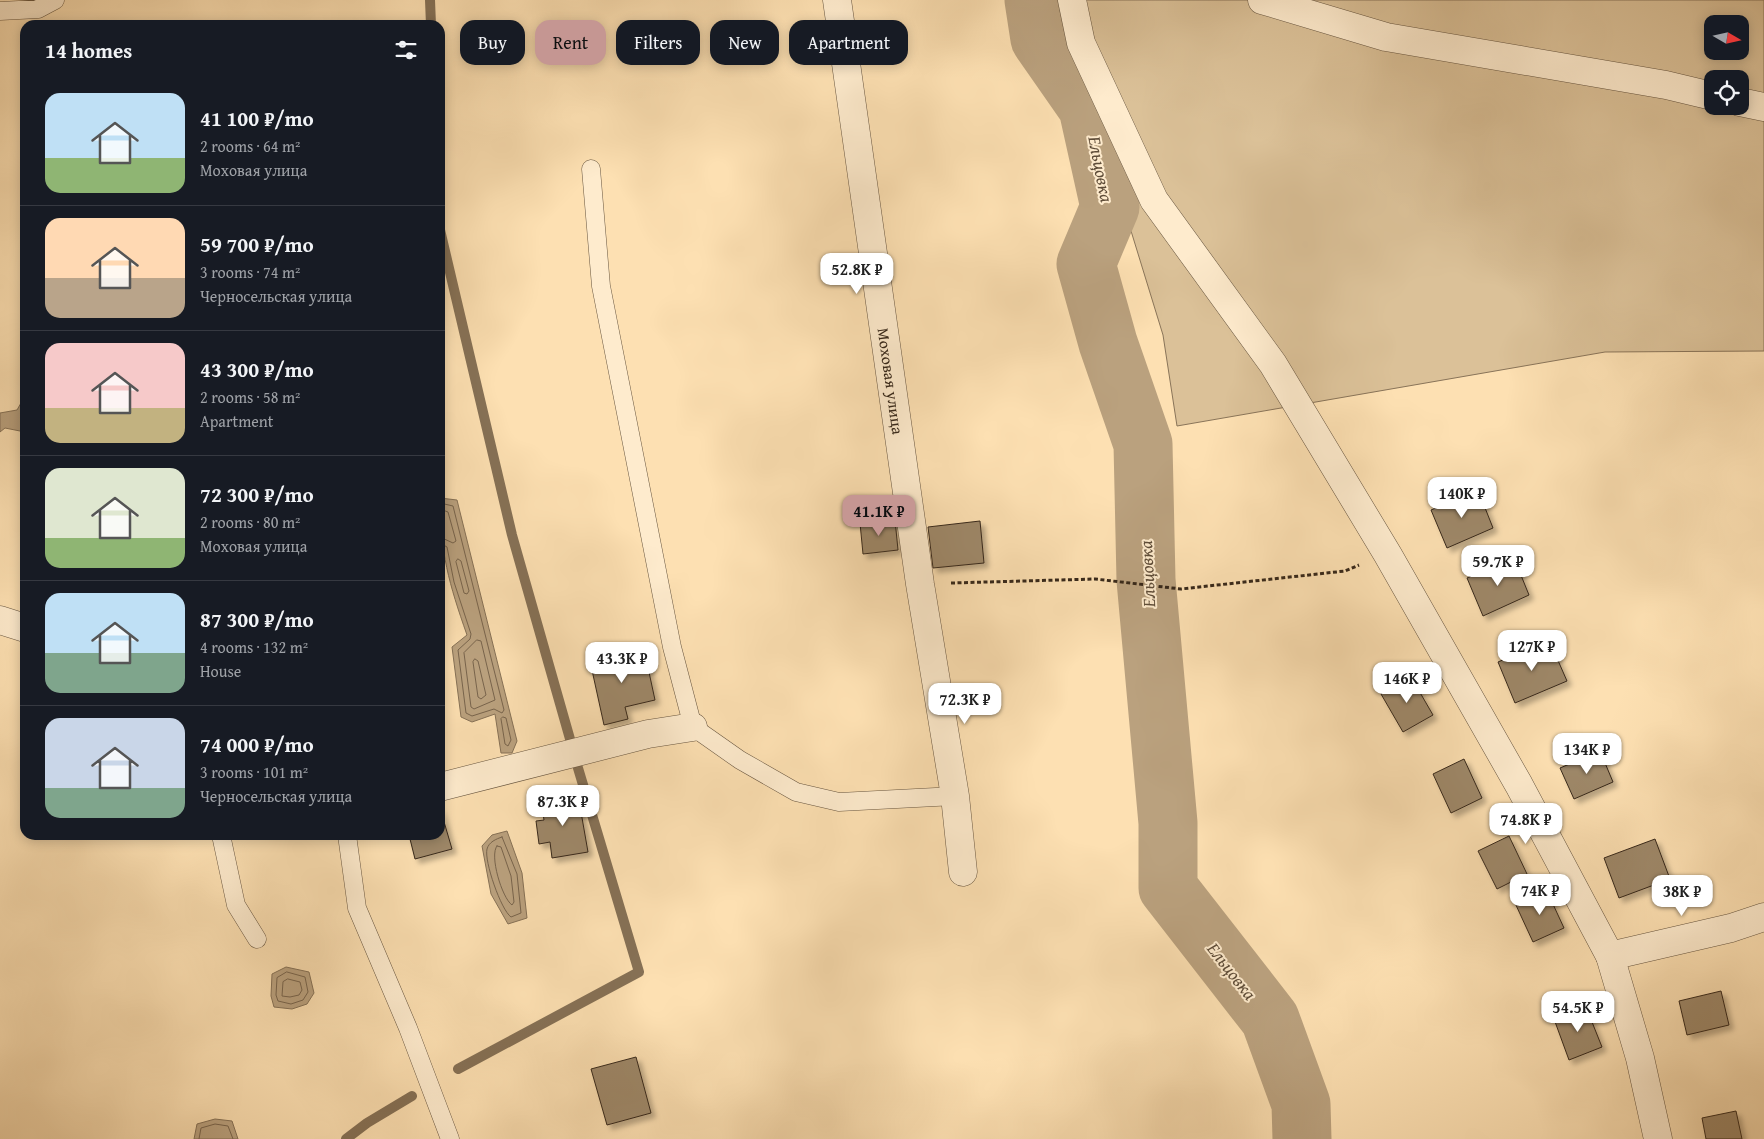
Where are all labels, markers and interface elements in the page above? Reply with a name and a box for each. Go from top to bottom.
north arrow [1704,15,1749,60]
map controls [1704,15,1749,115]
chip: Buy [460,20,525,65]
chip: Rent [535,20,606,65]
chip: Filters [616,20,700,65]
chip: New [710,20,779,65]
chip: Apartment [789,20,908,65]
text: 14 homes [45,35,132,66]
icon: filters [392,36,420,64]
button: locate [1704,70,1749,115]
text: 41 100 ₽/mo [200,103,314,134]
icon: home [85,113,145,173]
water label: Ельцовка [1081,133,1121,205]
text: 2 rooms · 64 m² [200,134,300,158]
text: Моховая улица [200,158,307,182]
text: 59 700 ₽/mo [200,229,314,260]
icon: home [85,238,145,298]
pin: 52.8K ₽ [811,252,903,295]
text: 52.8K ₽ [831,257,883,281]
text: 3 rooms · 74 m² [200,260,300,284]
text: Черносельская улица [200,284,352,308]
street label: Моховая улица [872,326,910,436]
text: 43 300 ₽/mo [200,354,314,385]
icon: home [85,363,145,423]
text: 2 rooms · 58 m² [200,385,300,409]
text: Apartment [200,409,273,433]
pin: 140K ₽ [1421,476,1503,519]
text: 72 300 ₽/mo [200,479,314,510]
text: 140K ₽ [1439,481,1485,505]
icon: home [85,488,145,548]
pin: 41.1K ₽ [833,494,925,537]
text: 41.1K ₽ [853,499,905,523]
text: 2 rooms · 80 m² [200,510,300,534]
text: Моховая улица [200,534,307,558]
water label: Ельцовка [1132,539,1162,609]
pin: 59.7K ₽ [1452,544,1544,587]
text: 59.7K ₽ [1472,549,1524,573]
text: 87 300 ₽/mo [200,604,314,635]
icon: home [85,613,145,673]
pin: 127K ₽ [1491,630,1573,672]
text: 127K ₽ [1509,634,1555,658]
text: 4 rooms · 132 m² [200,635,308,659]
pin: 43.3K ₽ [576,642,668,684]
text: 43.3K ₽ [596,646,648,670]
text: House [200,659,241,683]
pin: 146K ₽ [1366,662,1448,704]
text: 146K ₽ [1384,666,1430,690]
pin: 72.3K ₽ [919,682,1011,725]
text: 72.3K ₽ [939,687,991,711]
text: 74 000 ₽/mo [200,729,314,760]
pin: 134K ₽ [1546,732,1628,775]
text: 134K ₽ [1564,737,1610,761]
icon: home [85,738,145,798]
text: 3 rooms · 101 m² [200,760,308,784]
text: Черносельская улица [200,784,352,808]
pin: 87.3K ₽ [517,784,609,827]
text: 87.3K ₽ [537,789,589,813]
pin: 74.8K ₽ [1480,802,1572,845]
text: 74.8K ₽ [1500,807,1552,831]
pin: 74K ₽ [1505,874,1575,916]
pin: 38K ₽ [1647,874,1717,917]
text: 74K ₽ [1521,878,1559,902]
text: 38K ₽ [1663,879,1701,903]
water label: Ельцовка [1200,936,1264,1006]
pin: 54.5K ₽ [1532,990,1624,1033]
text: 54.5K ₽ [1552,995,1604,1019]

